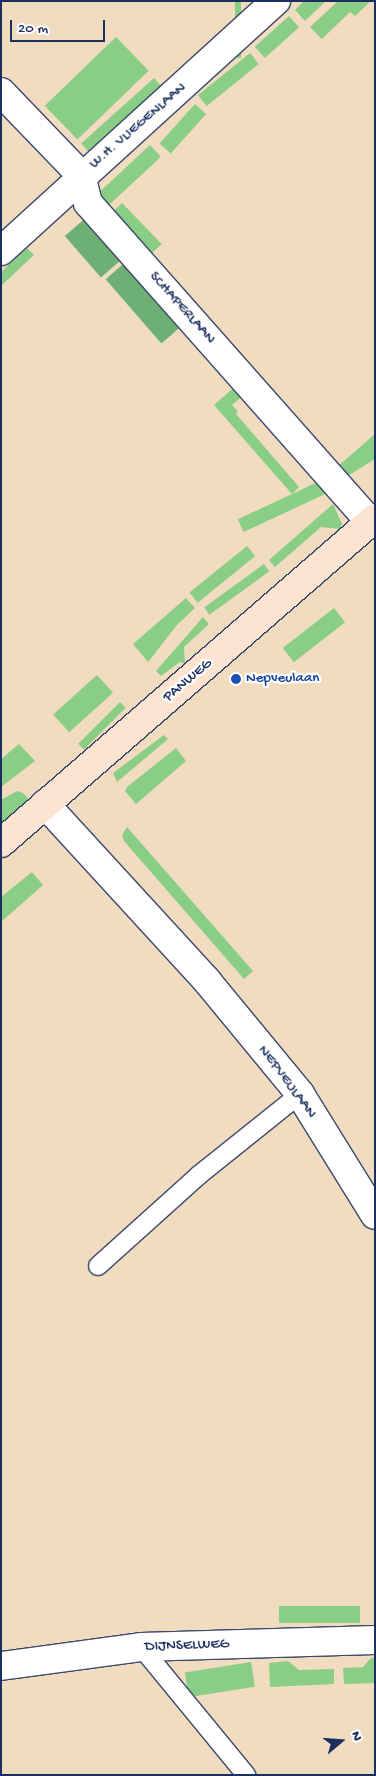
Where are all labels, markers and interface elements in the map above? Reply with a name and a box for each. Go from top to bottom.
scale bar [12,10,108,42]
text: 20 m [18,20,48,38]
street label: W.H. VLIEGENLAAN [86,79,190,173]
street label: SCHAPERLAAN [145,268,219,348]
street label: PANWEG [160,655,216,707]
place label: Nepveulaan [246,670,319,688]
marker: Nepveulaan [230,673,242,685]
street label: NEPVEULAAN [254,1042,320,1122]
street label: DIJNSELWEG [144,1636,230,1656]
north arrow [316,1716,366,1766]
text: N [346,1729,365,1743]

